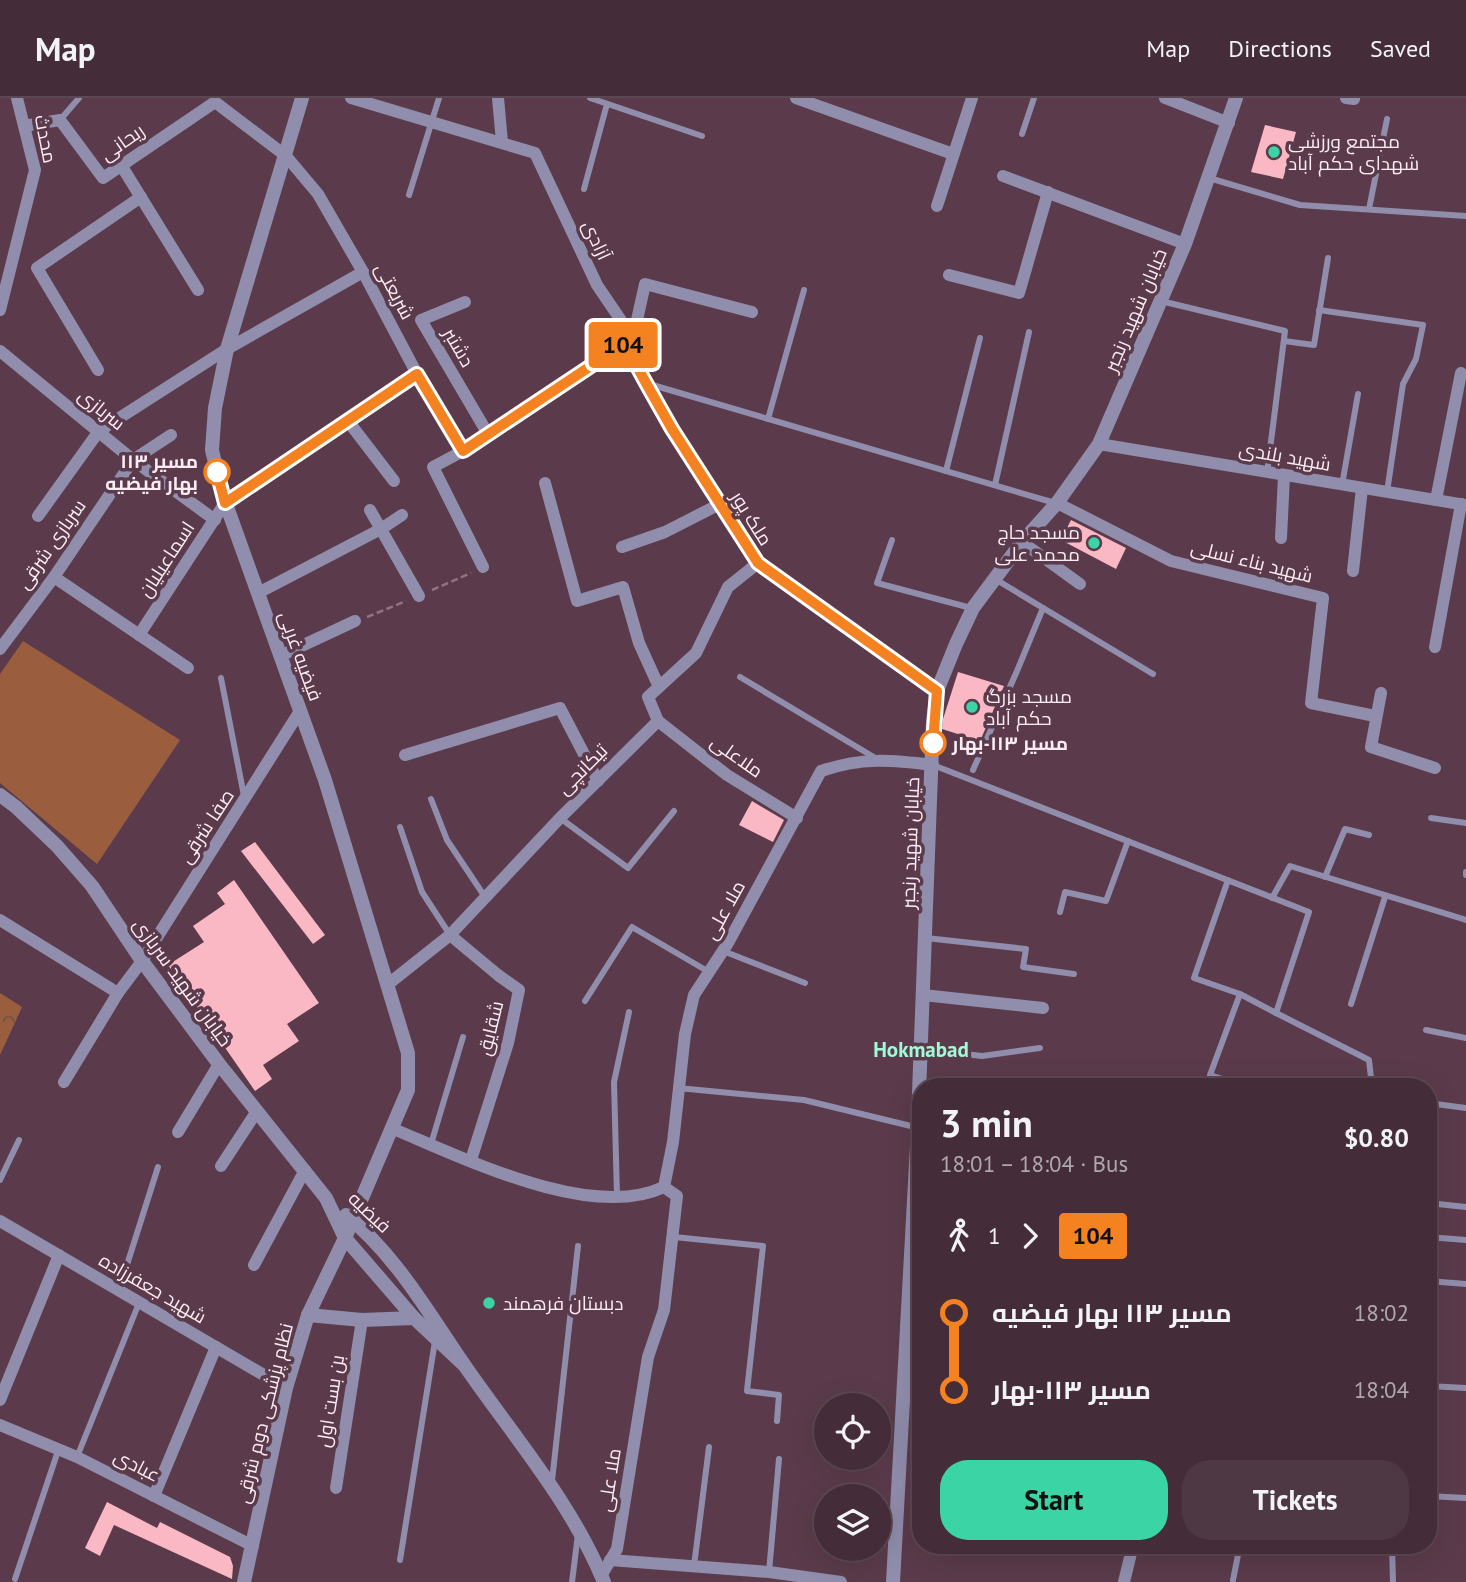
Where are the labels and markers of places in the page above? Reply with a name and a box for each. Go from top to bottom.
place label: مجتمع ورزشی شهدای حکم آباد [1288,129,1419,177]
marker: مجتمع ورزشی شهدای حکم آباد [1266,144,1282,160]
place label: مسیر ۱۱۳ بهار فیضیه [105,449,198,495]
marker: مسیر ۱۱۳ بهار فیضیه [204,459,230,485]
place label: مسجد حاج محمد علی [994,520,1080,566]
marker: مسجد حاج محمد علی [1086,535,1102,551]
place label: مسجد بزرگ حکم آباد [986,684,1072,732]
marker: مسجد بزرگ حکم آباد [964,699,980,715]
marker: مسیر ۱۱۳-بهار [920,730,946,756]
place label: مسیر ۱۱۳-بهار [951,731,1068,755]
place label: دبستان فرهمند [503,1291,623,1315]
marker: دبستان فرهمند [481,1295,497,1311]

